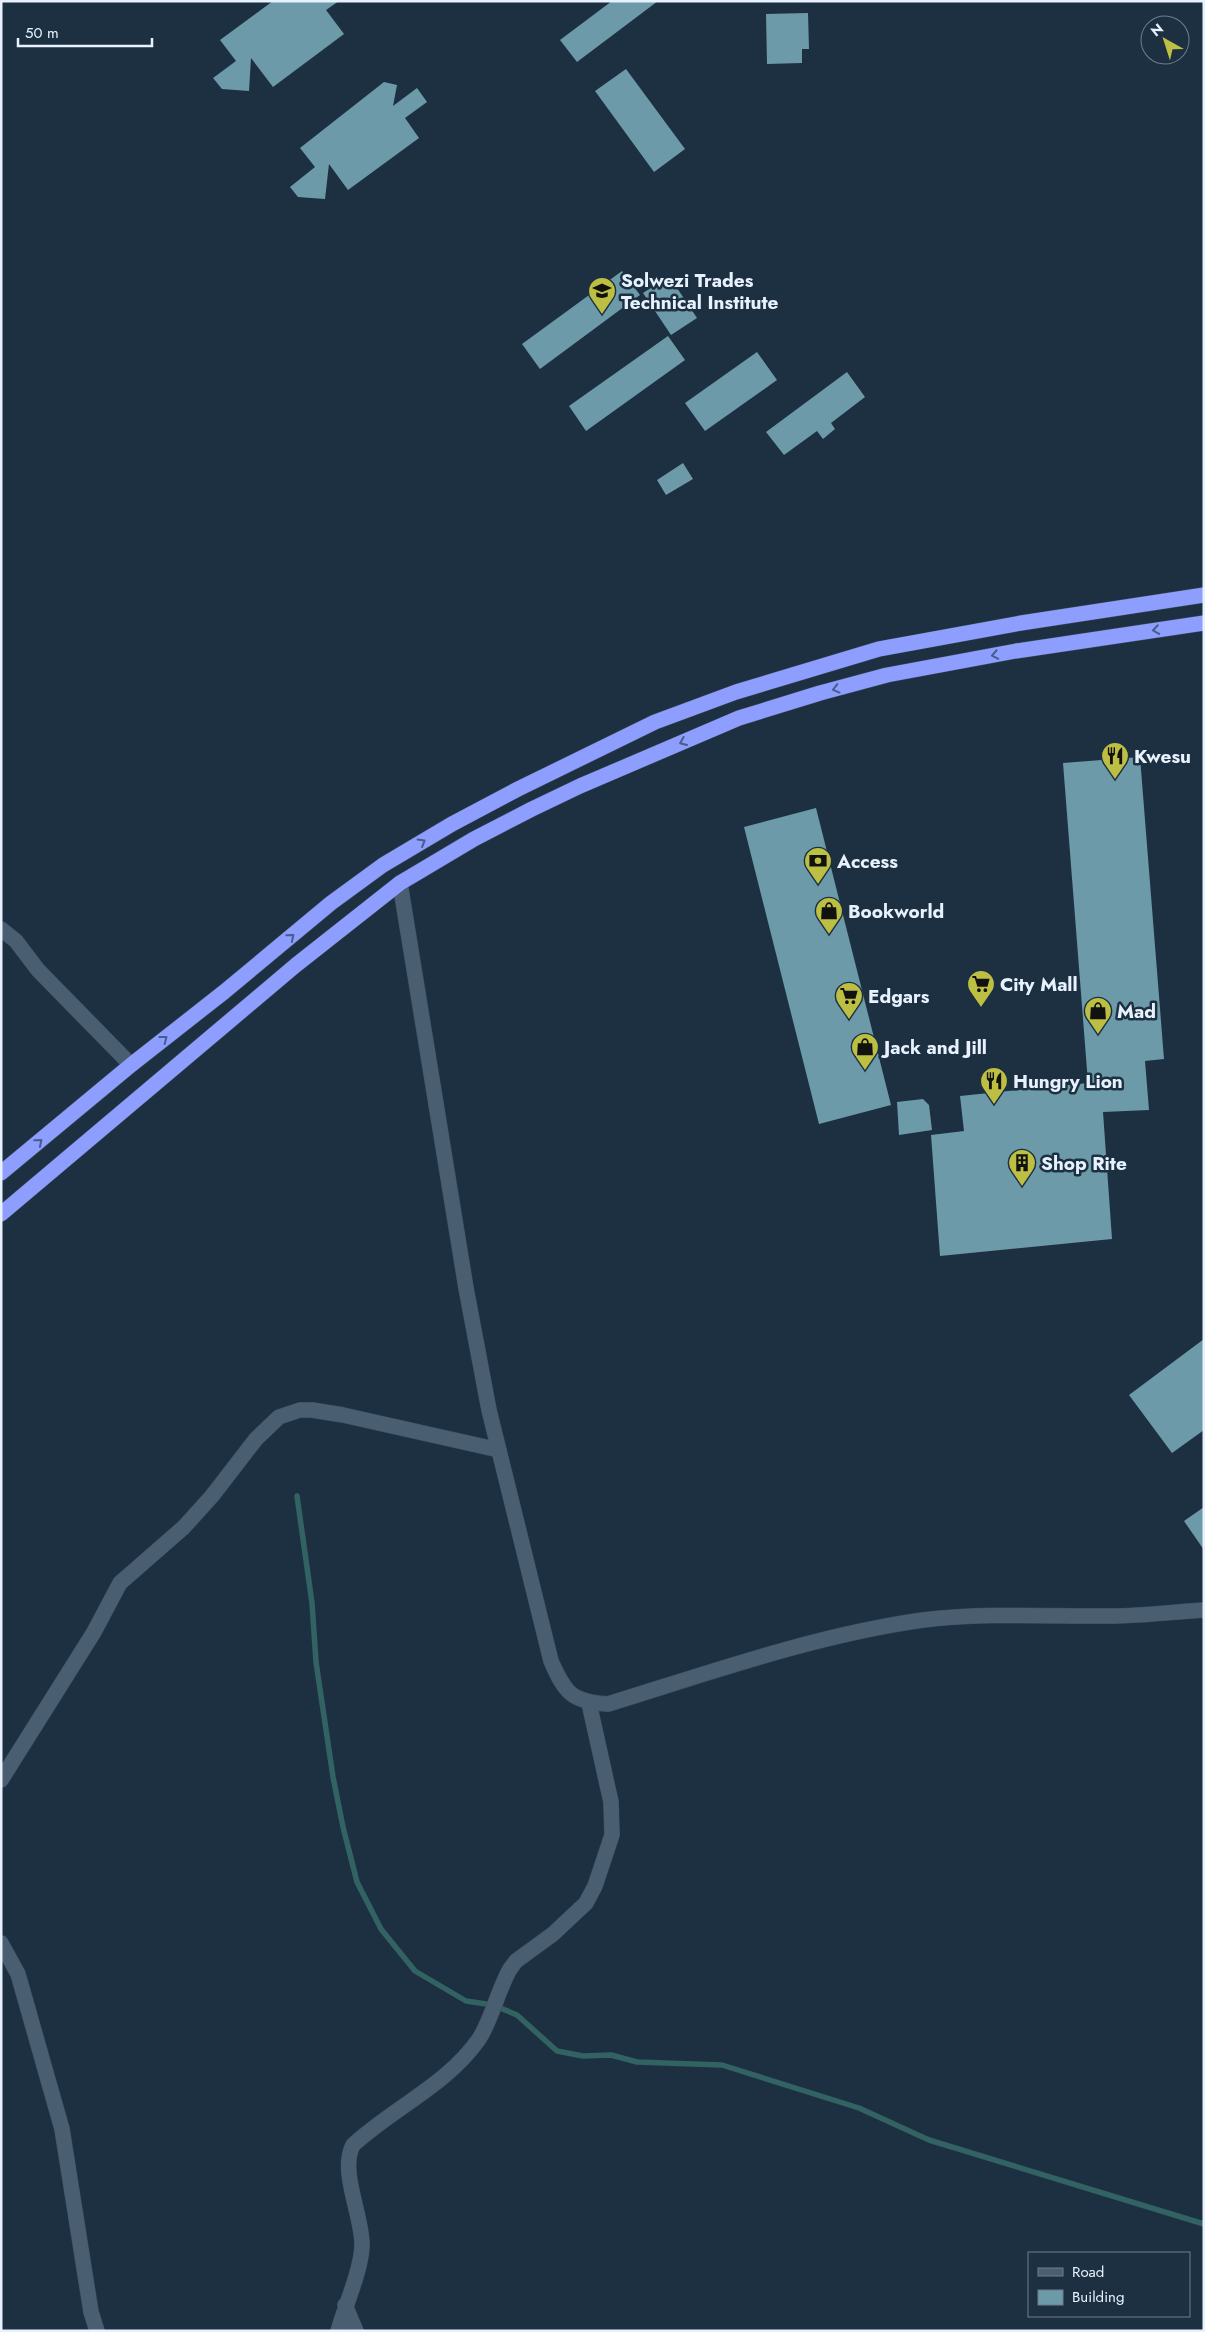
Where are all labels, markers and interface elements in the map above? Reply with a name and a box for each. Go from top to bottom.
scale bar [18,15,151,47]
north arrow [1140,15,1190,65]
text: N [1146,19,1167,41]
text: 50 m [25,22,59,44]
place label: Solwezi Trades Technical Institute [621,267,778,316]
school or university icon: Solwezi Trades Technical Institute [587,276,617,315]
one-way arrow [1151,625,1160,635]
one-way arrow [991,650,999,660]
one-way arrow [832,683,841,693]
one-way arrow [679,735,688,746]
restaurant icon: Kwesu [1100,741,1130,780]
place label: Kwesu [1134,743,1191,770]
one-way arrow [417,838,426,848]
bank icon: Access [803,846,833,885]
place label: Access [836,848,898,875]
shop icon: Bookworld [814,896,844,935]
place label: Bookworld [848,898,944,925]
one-way arrow [285,934,294,943]
supermarket icon: City Mall [966,969,996,1008]
place label: City Mall [1000,971,1078,998]
supermarket icon: Edgars [834,981,864,1020]
place label: Edgars [868,983,930,1010]
shop icon: Mad [1083,996,1113,1035]
place label: Mad [1117,998,1156,1025]
shop icon: Jack and Jill [850,1032,880,1071]
place label: Jack and Jill [880,1034,987,1061]
one-way arrow [158,1036,167,1044]
restaurant icon: Hungry Lion [979,1066,1009,1105]
place label: Hungry Lion [1013,1068,1123,1095]
one-way arrow [33,1139,42,1148]
building icon: Shop Rite [1007,1148,1037,1187]
place label: Shop Rite [1041,1150,1127,1177]
legend [1028,2252,1190,2317]
text: Road [1072,2261,1104,2283]
text: Building [1072,2286,1124,2308]

